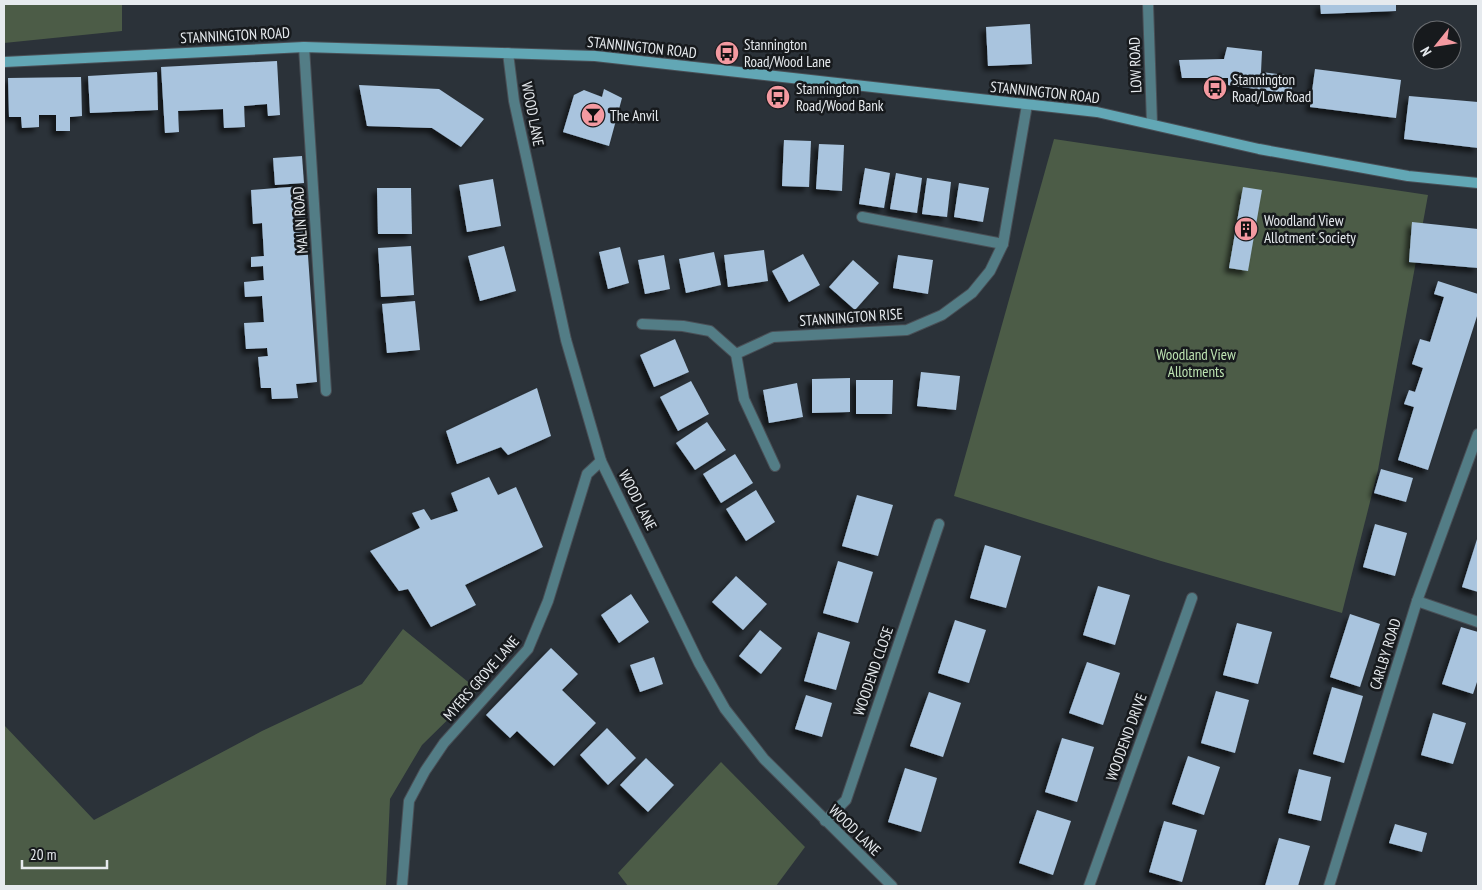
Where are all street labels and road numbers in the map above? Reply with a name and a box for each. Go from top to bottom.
street label: STANNINGTON ROAD [180,23,290,47]
street label: STANNINGTON ROAD [586,32,698,62]
street label: LOW ROAD [1125,37,1145,93]
street label: STANNINGTON ROAD [989,77,1101,107]
street label: WOOD LANE [517,80,549,148]
street label: MALIN ROAD [288,186,312,254]
street label: STANNINGTON RISE [799,304,903,330]
street label: WOOD LANE [615,467,661,533]
street label: CARLBY ROAD [1365,616,1405,692]
street label: WOODEND CLOSE [849,624,897,718]
street label: MYERS GROVE LANE [439,632,523,724]
street label: WOODEND DRIVE [1101,691,1151,783]
street label: WOOD LANE [825,800,885,860]

